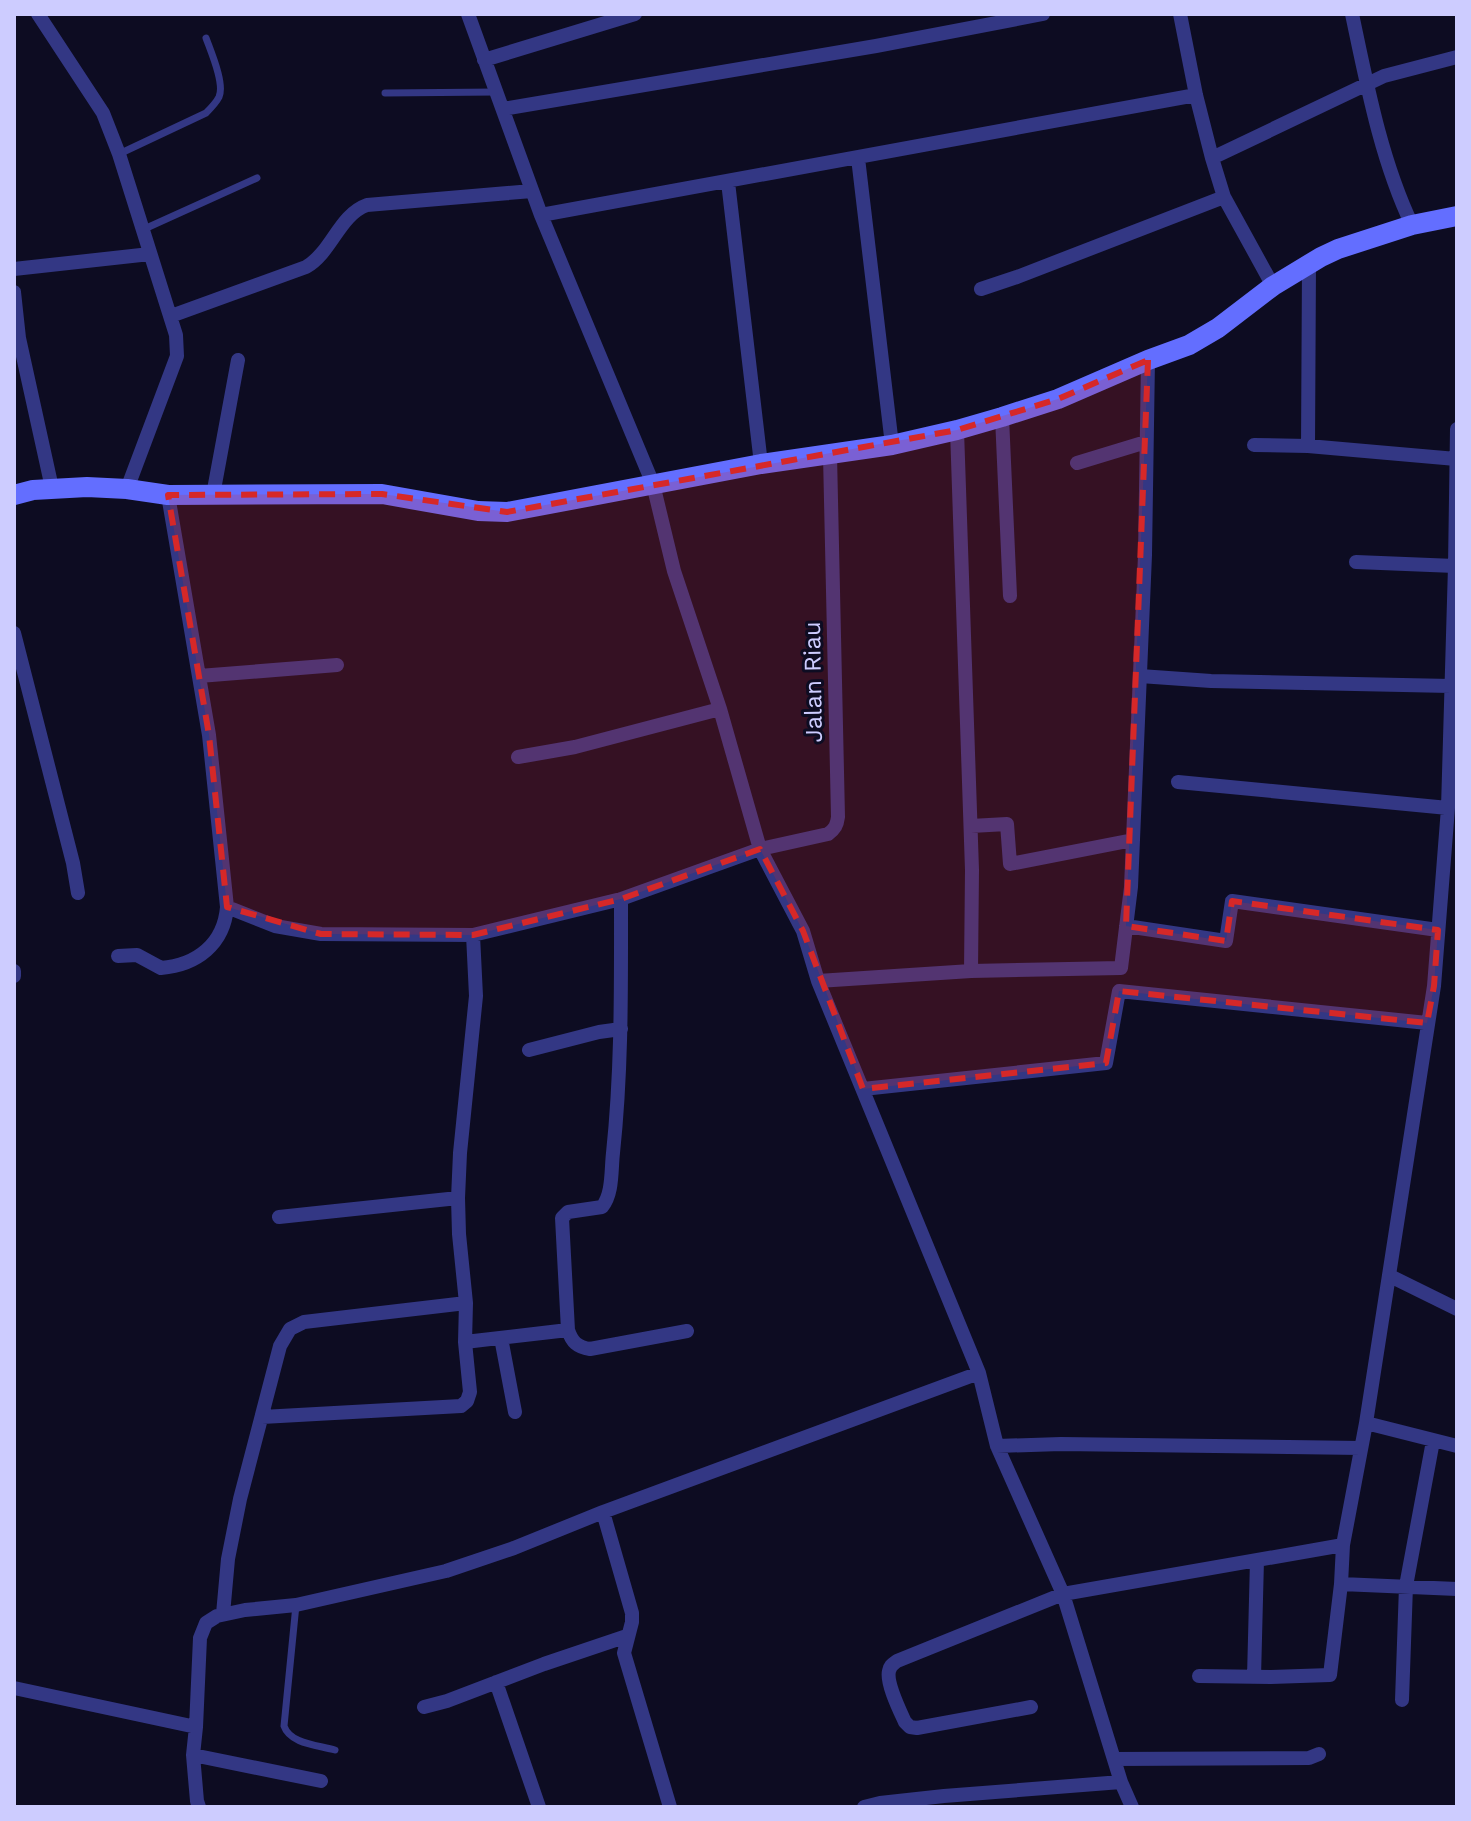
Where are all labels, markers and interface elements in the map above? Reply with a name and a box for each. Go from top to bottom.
street label: Jalan Riau [798,621,828,743]

